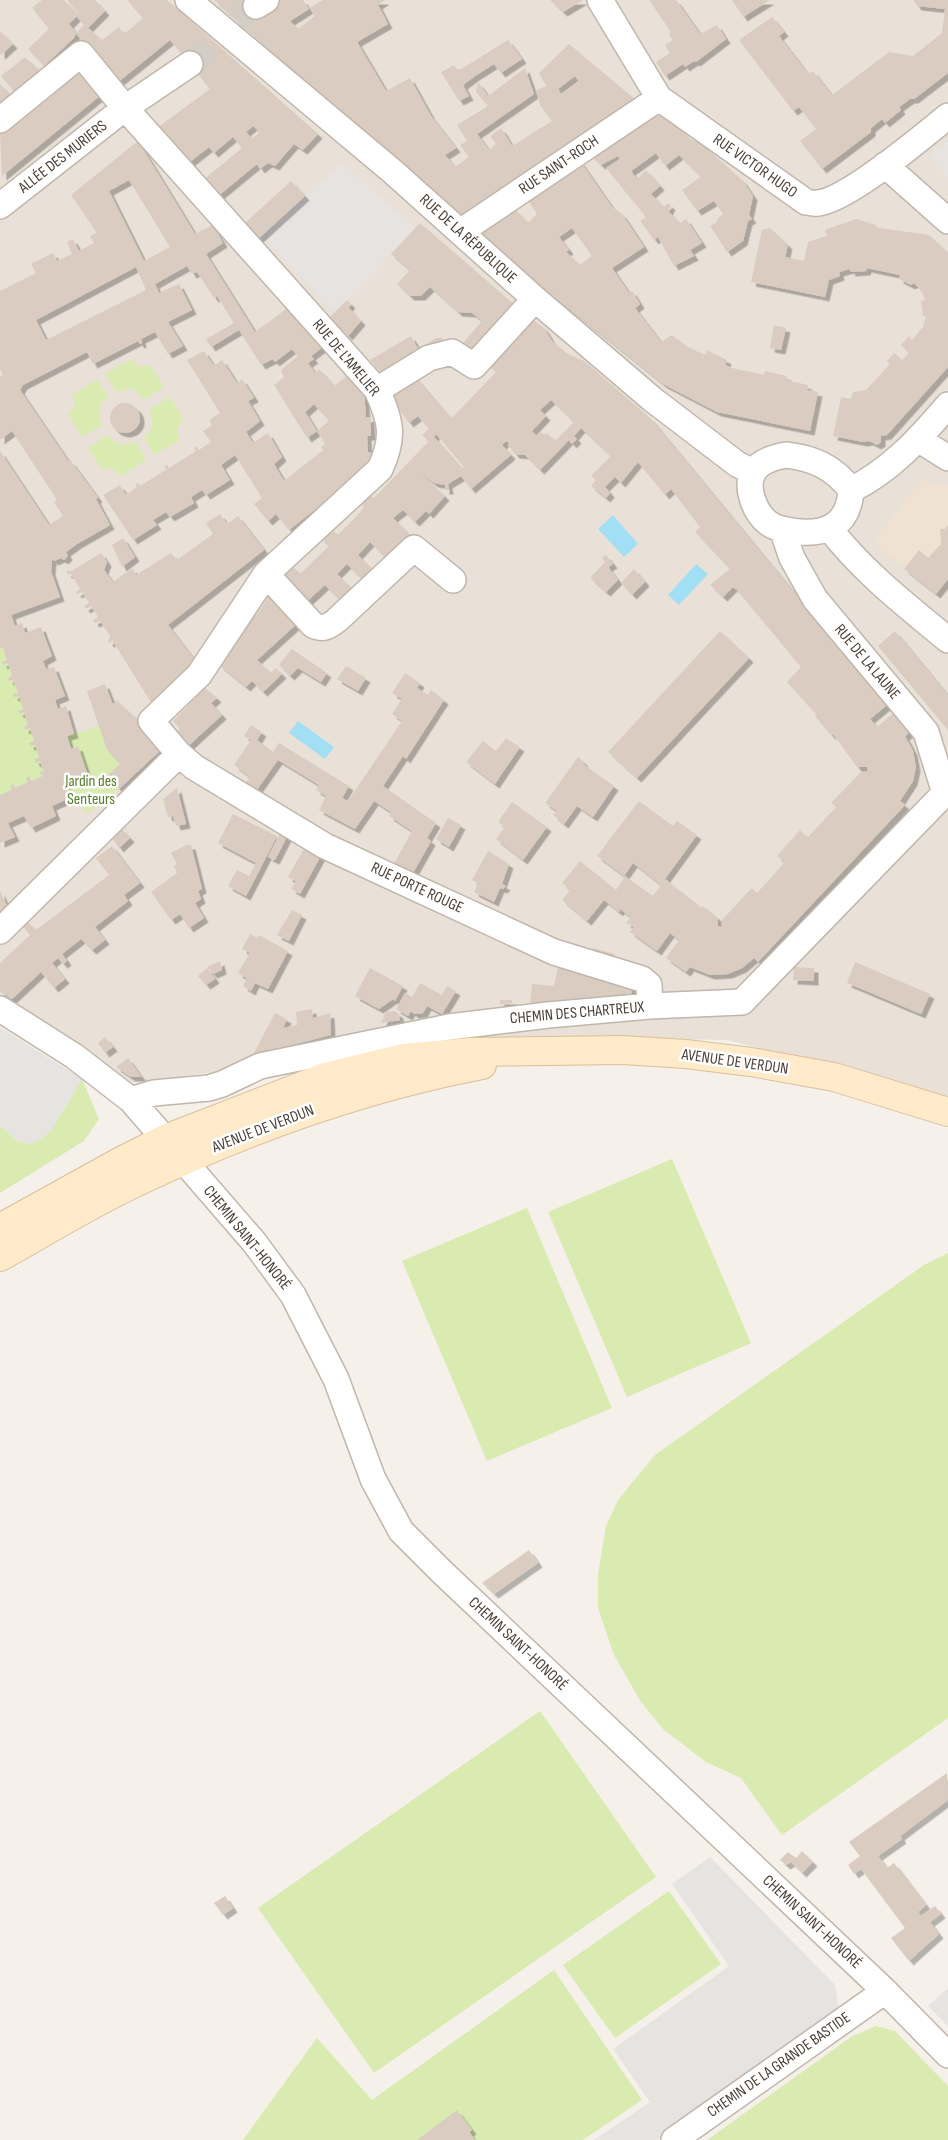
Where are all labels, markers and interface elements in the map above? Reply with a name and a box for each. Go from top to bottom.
street label: ALLÉE DES MURIERS [14,116,111,198]
street label: RUE VICTOR HUGO [709,130,801,202]
street label: RUE SAINT-ROCH [516,131,602,199]
street label: RUE DE LA RÉPUBLIQUE [416,190,520,288]
street label: RUE DE L'AMELIER [308,316,384,400]
street label: RUE DE LA LAUNE [830,621,904,703]
park label: Jardin des Senteurs [64,772,117,809]
street label: RUE PORTE ROUGE [368,858,466,918]
street label: CHEMIN DES CHARTREUX [509,998,645,1028]
street label: AVENUE DE VERDUN [679,1045,790,1079]
street label: AVENUE DE VERDUN [208,1101,317,1157]
street label: CHEMIN SAINT-HONORÉ [199,1182,295,1294]
street label: CHEMIN SAINT-HONORÉ [464,1593,572,1695]
street label: CHEMIN SAINT-HONORÉ [758,1871,866,1973]
street label: CHEMIN DE LA GRANDE BASTIDE [704,2008,854,2122]

